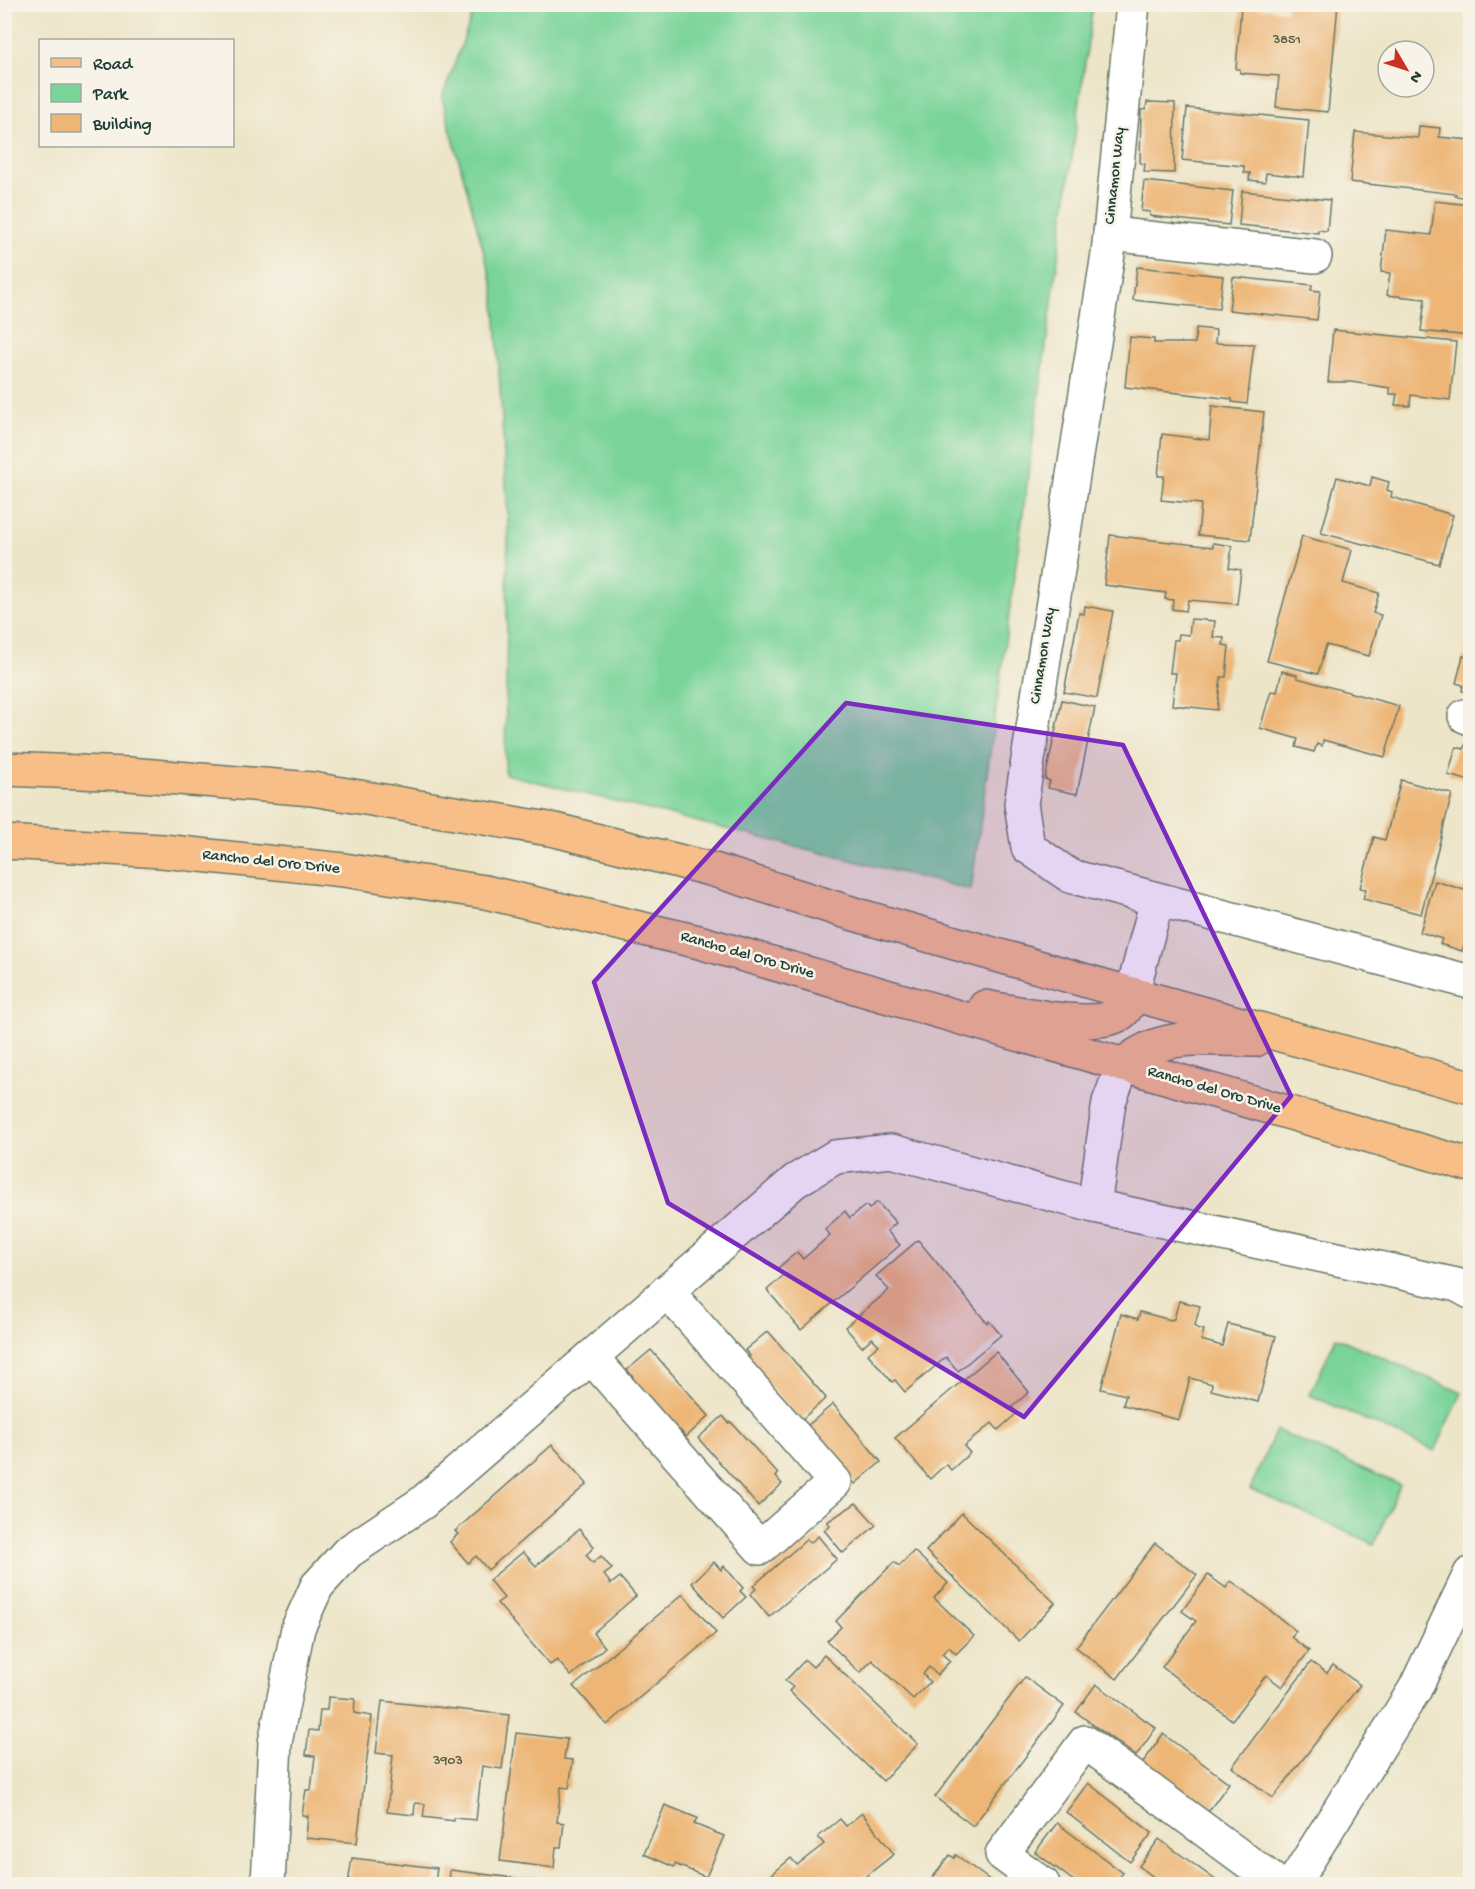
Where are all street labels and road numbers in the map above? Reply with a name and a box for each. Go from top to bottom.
street label: Cinnamon Way [1101,126,1131,226]
street label: Cinnamon Way [1027,606,1061,706]
street label: Rancho del Oro Drive [201,846,341,880]
street label: Rancho del Oro Drive [678,928,817,984]
street label: Rancho del Oro Drive [1145,1063,1284,1119]

